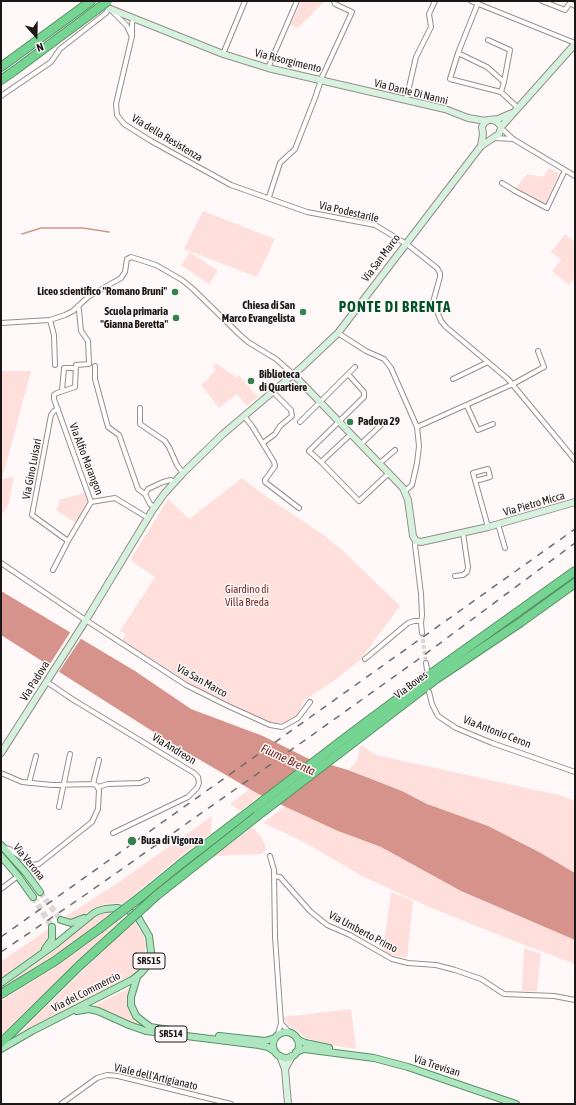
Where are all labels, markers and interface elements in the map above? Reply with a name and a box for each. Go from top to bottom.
north arrow [16,16,56,56]
text: N [35,41,45,54]
street label: Via Risorgimento [253,46,323,76]
street label: Via Dante Di Nanni [373,76,449,108]
street label: Via della Resistenza [129,112,205,164]
street label: Via Podestarile [318,199,380,225]
street label: Via San Marco [359,232,403,284]
place label: Liceo scientifico "Romano Bruni" [37,285,167,299]
marker: Liceo scientifico "Romano Bruni" [170,287,180,297]
district label: PONTE DI BRENTA [339,298,451,316]
place label: Chiesa di San Marco Evangelista [222,299,295,325]
place label: Scuola primaria "Gianna Beretta" [100,305,168,331]
marker: Chiesa di San Marco Evangelista [298,307,308,317]
marker: Scuola primaria "Gianna Beretta" [171,313,181,323]
place label: Biblioteca di Quartiere [259,368,307,394]
marker: Biblioteca di Quartiere [246,376,256,386]
place label: Padova 29 [358,415,400,429]
marker: Padova 29 [345,417,355,427]
street label: Via Alfio Marangon [66,421,106,497]
street label: Via Gino Luisari [20,437,44,501]
street label: Via Pietro Micca [502,489,566,519]
park label: Giardino di Villa Breda [225,583,269,609]
street label: Via Padova [18,659,52,703]
street label: Via San Marco [174,662,230,700]
street label: Via Boves [392,668,430,702]
street label: Via Antonio Ceron [461,713,533,751]
street label: Via Andreon [150,731,198,767]
water label: Fiume Brenta [259,741,317,779]
place label: Busa di Vigonza [141,834,203,848]
marker: Busa di Vigonza [126,835,138,847]
street label: Via Verona [10,841,48,883]
street label: Via Umberto Primo [326,908,400,956]
road number: SR515 [133,953,165,969]
street label: Via del Commercio [50,969,122,1015]
road number: SR514 [155,1026,187,1042]
street label: Via Trevisan [412,1052,462,1080]
street label: Viale dell'Artigianato [113,1061,199,1093]

